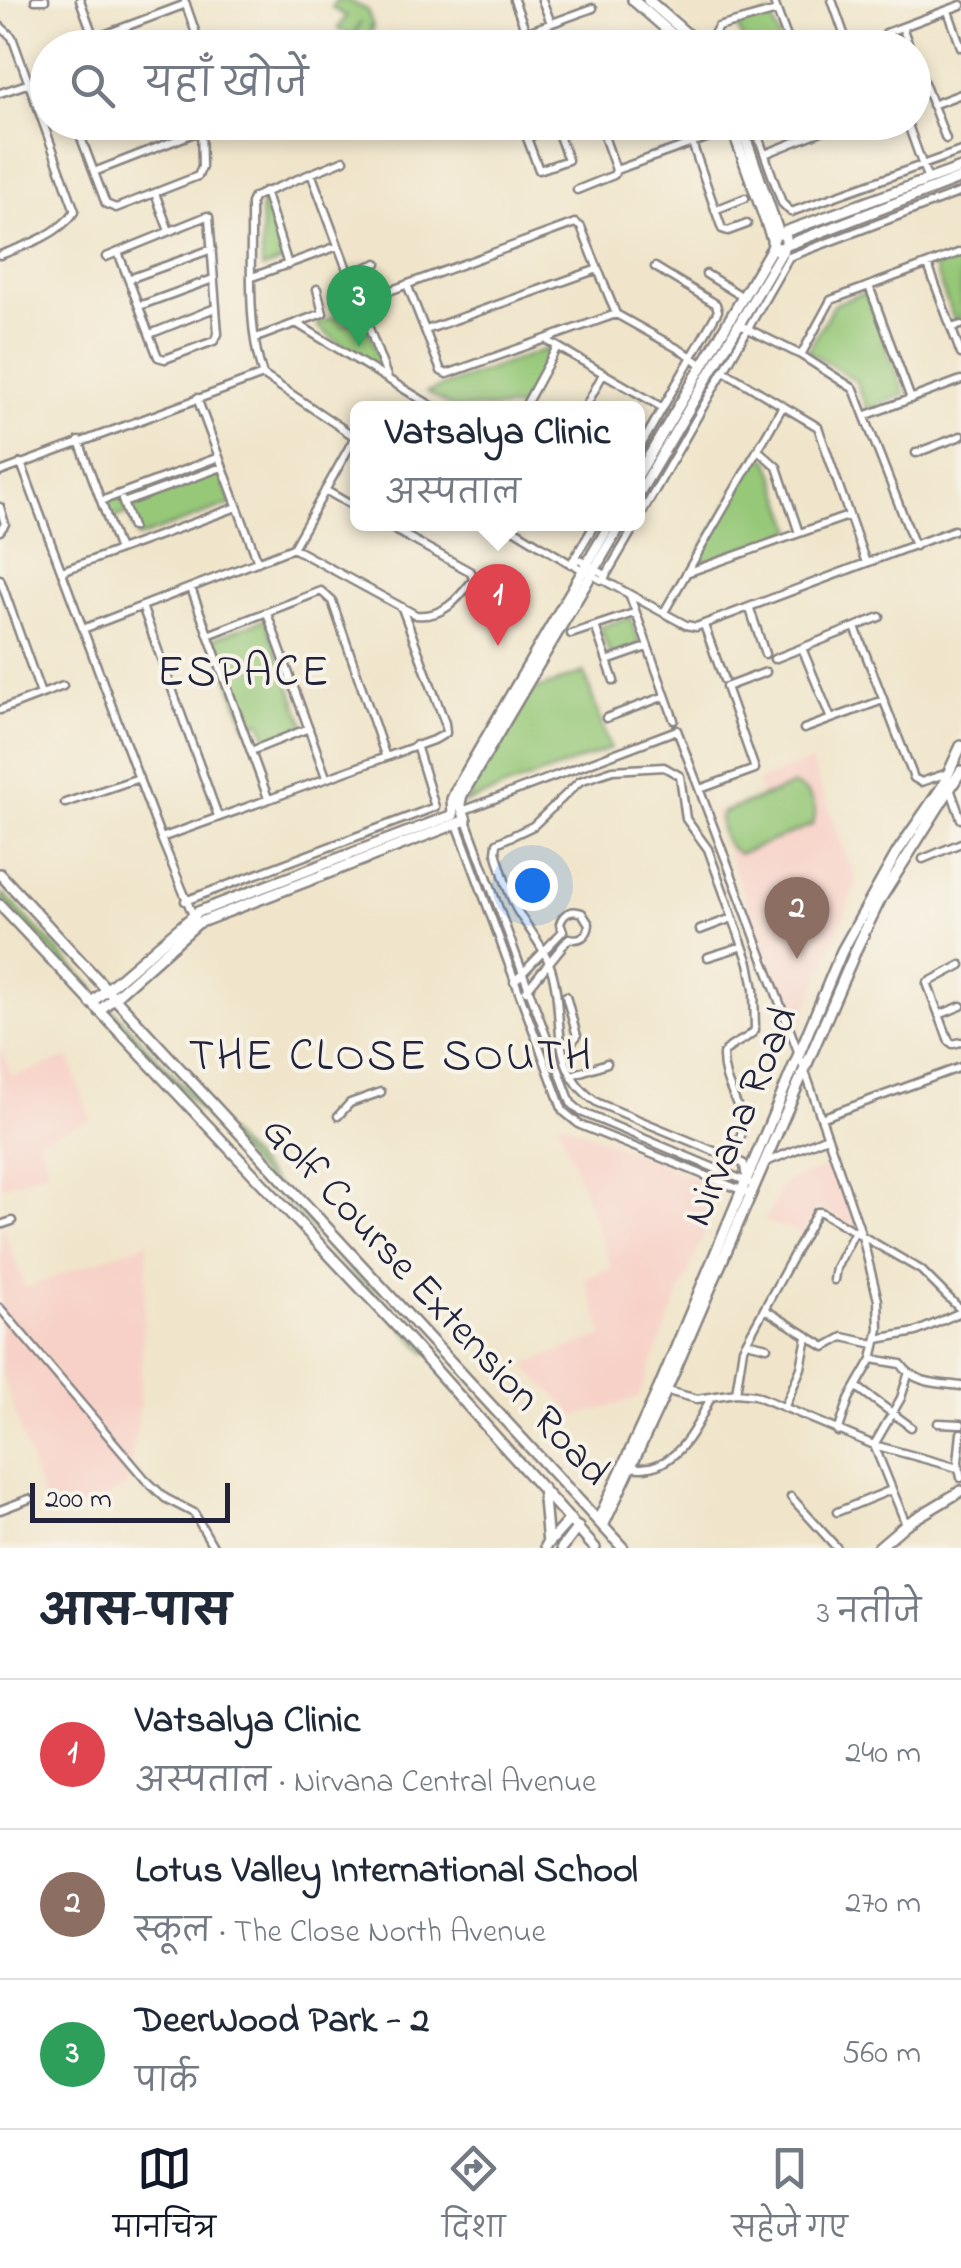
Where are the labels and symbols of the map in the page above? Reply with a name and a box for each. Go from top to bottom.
pin: 3 [326,264,392,347]
pin: 1 [466,564,530,646]
district label: ESPACE [157,641,331,707]
your location [507,860,558,911]
pin: 2 [764,876,830,959]
street label: Nirvana Road [669,998,816,1236]
district label: THE CLOSE SOUTH [188,1025,594,1091]
street label: Golf Course Extension Road [246,1103,623,1501]
scale bar [30,1478,230,1522]

